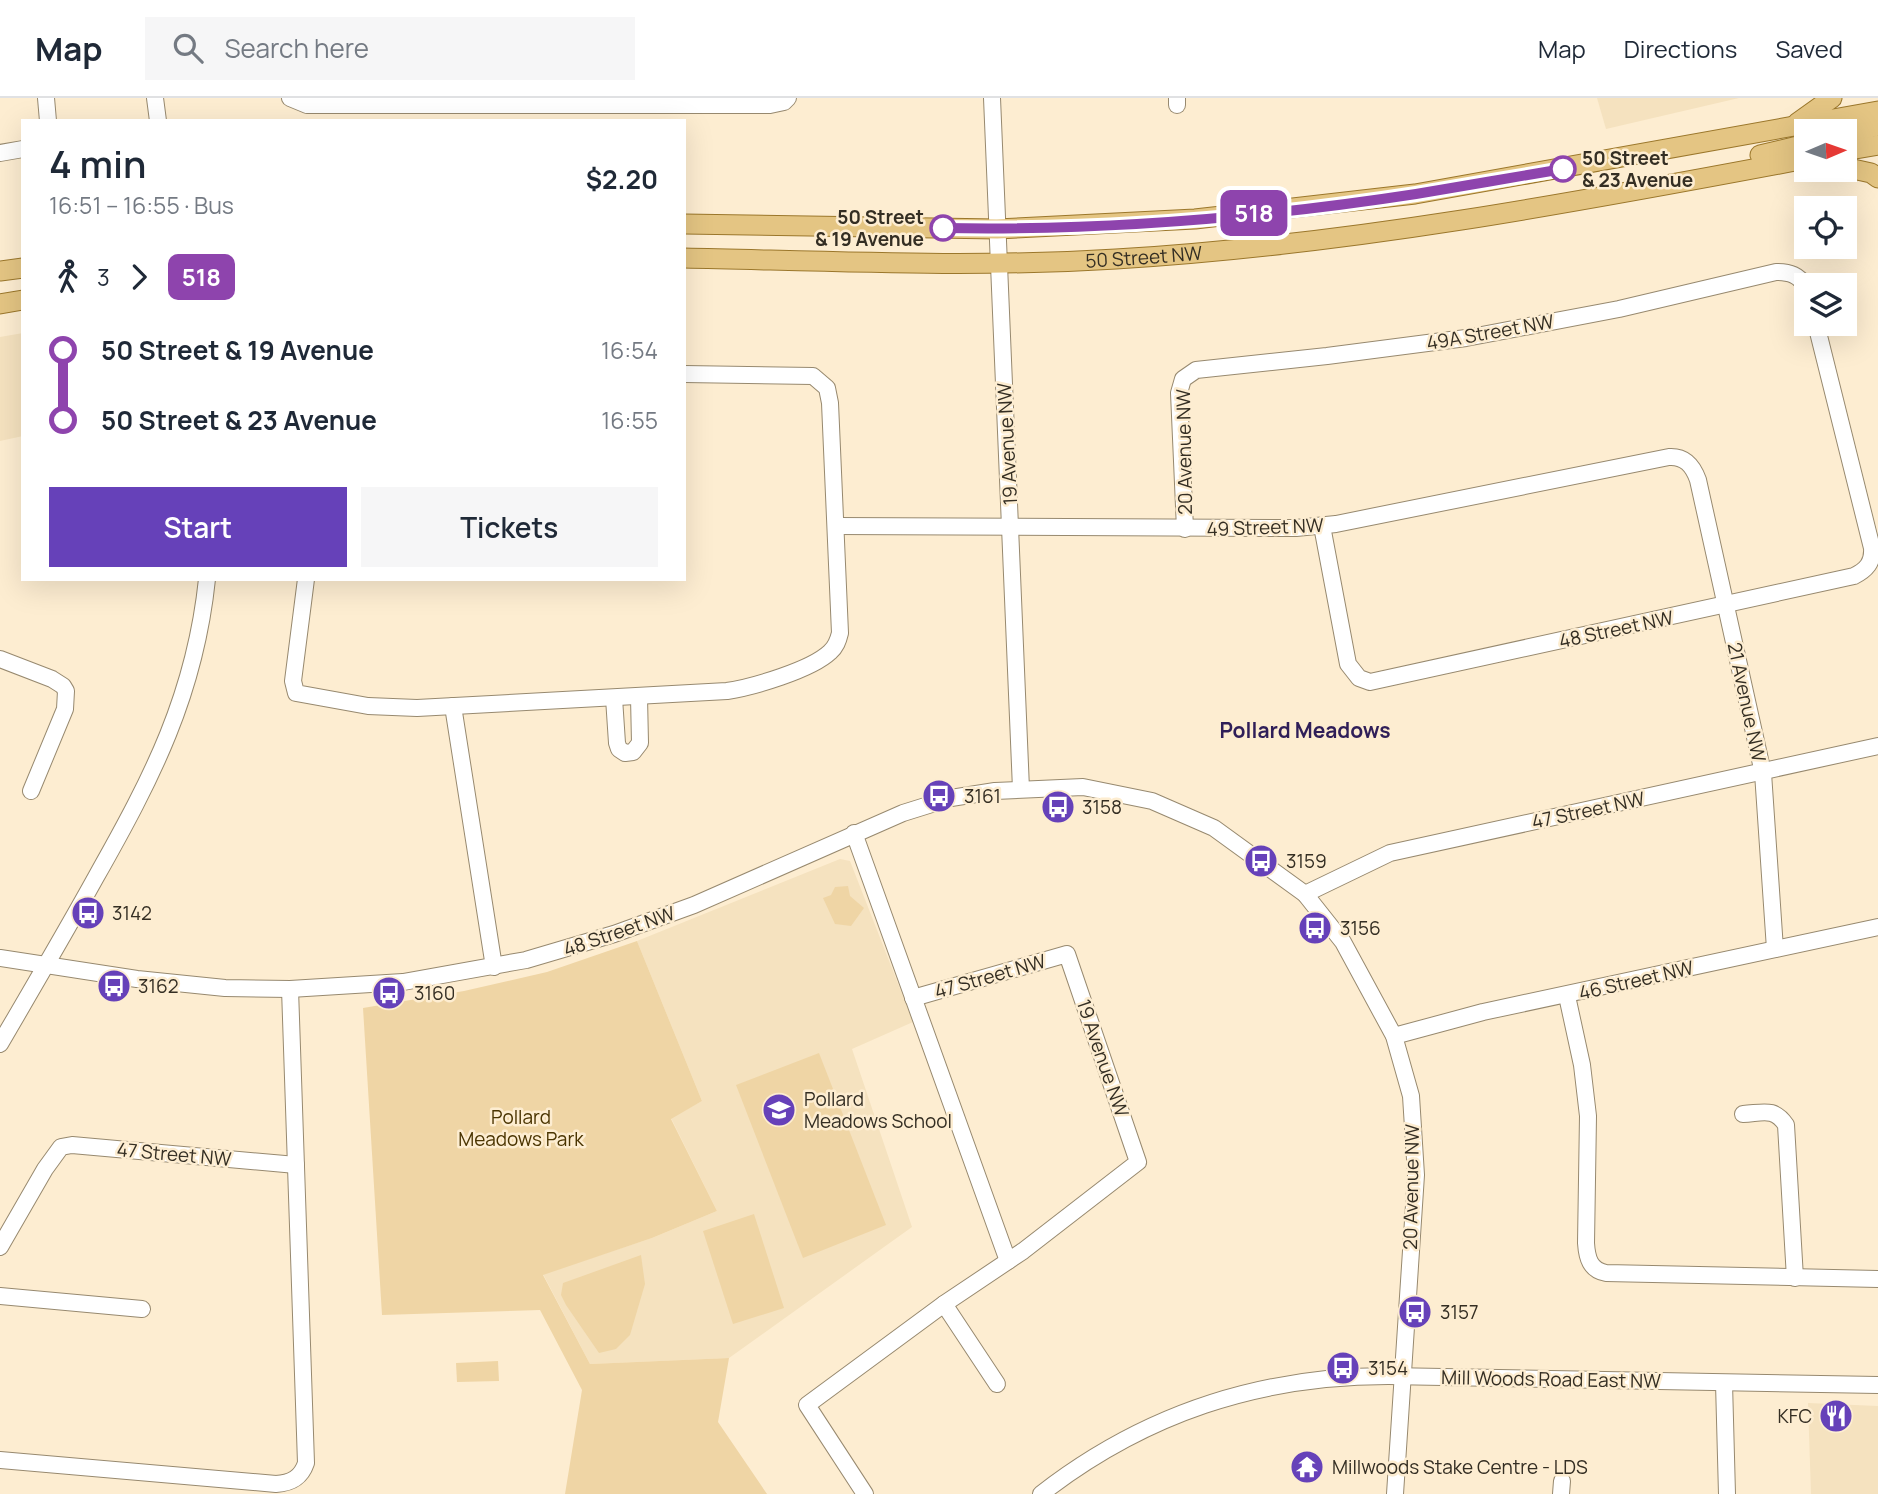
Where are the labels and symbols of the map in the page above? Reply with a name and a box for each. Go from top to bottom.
north arrow [1794,119,1857,182]
place label: 50 Street & 23 Avenue [1582,145,1693,193]
marker: 50 Street & 23 Avenue [1550,156,1576,182]
line badge: 518 [1214,190,1294,236]
place label: 50 Street & 19 Avenue [815,204,924,252]
marker: 50 Street & 19 Avenue [930,215,956,241]
street label: 50 Street NW [1085,240,1203,274]
street label: 49A Street NW [1424,308,1556,356]
street label: 19 Avenue NW [991,382,1023,506]
street label: 20 Avenue NW [1170,389,1198,515]
street label: 49 Street NW [1206,512,1324,542]
street label: 48 Street NW [1556,604,1676,654]
street label: 21 Avenue NW [1722,640,1772,764]
district label: Pollard Meadows [1219,716,1391,744]
bus stop icon: 3161 [920,777,958,815]
place label: 3161 [964,783,1001,809]
street label: 47 Street NW [1529,785,1647,835]
bus stop icon: 3158 [1039,788,1077,826]
place label: 3158 [1082,794,1122,820]
bus stop icon: 3159 [1242,842,1280,880]
place label: 3159 [1286,848,1327,874]
bus stop icon: 3142 [69,894,107,932]
place label: 3142 [112,900,152,926]
street label: 48 Street NW [560,900,678,962]
bus stop icon: 3156 [1296,909,1334,947]
place label: 3156 [1340,915,1381,941]
street label: 47 Street NW [931,948,1049,1004]
street label: 46 Street NW [1576,954,1696,1006]
bus stop icon: 3162 [95,967,133,1005]
place label: 3162 [138,973,179,999]
bus stop icon: 3160 [370,974,408,1012]
place label: 3160 [414,980,455,1006]
street label: 19 Avenue NW [1071,996,1135,1120]
place label: Pollard Meadows School [804,1086,952,1134]
school or university icon: Pollard Meadows School [760,1091,798,1129]
park label: Pollard Meadows Park [458,1104,584,1152]
street label: 20 Avenue NW [1397,1124,1425,1250]
street label: 47 Street NW [116,1136,233,1172]
bus stop icon: 3157 [1396,1293,1434,1331]
place label: 3157 [1440,1299,1478,1325]
bus stop icon: 3154 [1324,1349,1362,1387]
place label: 3154 [1368,1355,1408,1381]
street label: Mill Woods Road East NW [1441,1364,1661,1394]
restaurant icon: KFC [1817,1397,1855,1435]
place label: KFC [1778,1403,1812,1429]
temple icon: Millwoods Stake Centre - LDS [1288,1448,1326,1486]
place label: Millwoods Stake Centre - LDS [1332,1454,1588,1480]

